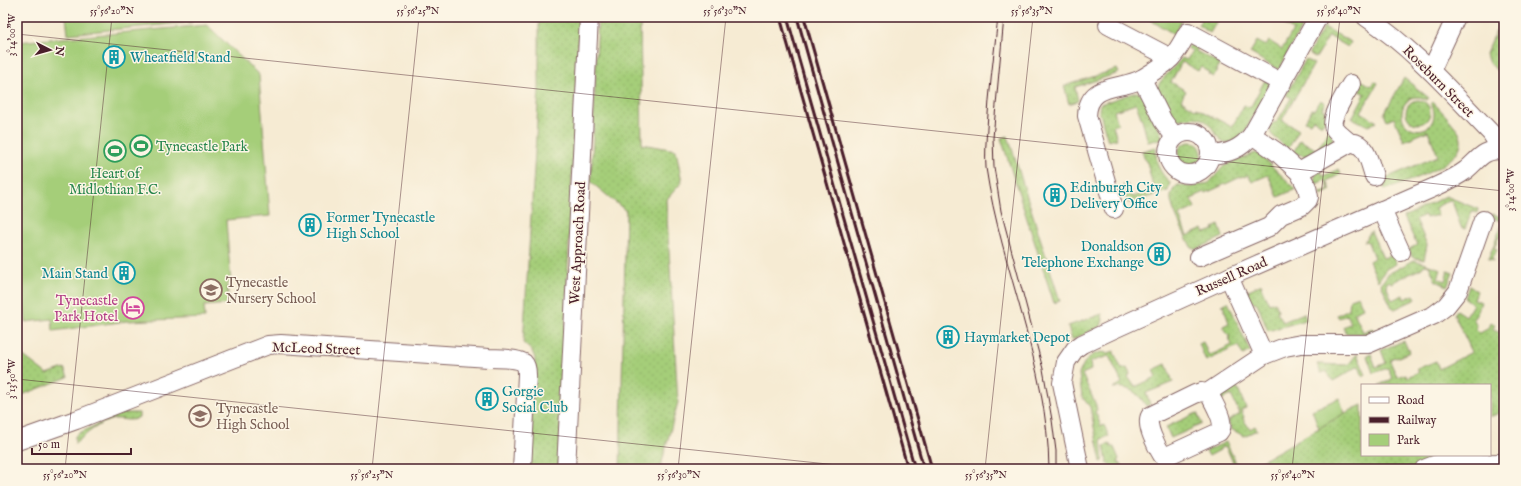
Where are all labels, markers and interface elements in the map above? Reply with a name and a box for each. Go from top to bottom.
text: 55°56'20"N [90,5,134,18]
text: 55°56'25"N [397,5,440,18]
text: 55°56'30"N [703,5,747,18]
text: 55°56'35"N [1011,5,1053,18]
text: 55°56'40"N [1317,5,1362,18]
text: 3°14'00"W [6,13,19,56]
north arrow [30,30,70,70]
street label: Roseburn Street [1398,42,1478,122]
text: N [51,44,67,57]
building icon: Wheatfield Stand [101,44,127,70]
place label: Wheatfield Stand [130,49,231,67]
sports icon: Tynecastle Park [128,133,154,159]
sports icon: Heart of Midlothian F.C. [102,138,128,164]
place label: Tynecastle Park [156,138,248,156]
place label: Heart of Midlothian F.C. [69,165,161,199]
text: 3°14'00"W [1505,168,1518,211]
place label: Edinburgh City Delivery Office [1070,179,1162,213]
street label: West Approach Road [566,180,590,305]
building icon: Edinburgh City Delivery Office [1042,182,1068,208]
place label: Former Tynecastle High School [326,209,436,243]
building icon: Former Tynecastle High School [297,212,323,238]
place label: Donaldson Telephone Exchange [1022,238,1145,272]
building icon: Donaldson Telephone Exchange [1146,241,1172,267]
street label: Russell Road [1193,253,1270,301]
building icon: Main Stand [111,260,137,286]
place label: Main Stand [42,265,109,283]
place label: Tynecastle Nursery School [226,274,316,308]
school or university icon: Tynecastle Nursery School [198,277,224,303]
place label: Tynecastle Park Hotel [54,292,119,326]
hotel icon: Tynecastle Park Hotel [120,295,146,321]
building icon: Haymarket Depot [935,324,961,350]
place label: Haymarket Depot [964,329,1070,347]
street label: McLeod Street [271,338,361,360]
text: 3°13'50"W [6,358,19,399]
place label: Gorgie Social Club [502,383,568,417]
legend [1361,384,1491,456]
building icon: Gorgie Social Club [474,386,500,412]
text: Road [1397,393,1425,408]
place label: Tynecastle High School [216,400,289,434]
school or university icon: Tynecastle High School [187,403,213,429]
text: Railway [1397,413,1436,428]
scale bar [32,430,131,456]
text: Park [1397,433,1420,448]
text: 50 m [38,437,60,452]
text: 55°56'20"N [43,469,87,482]
text: 55°56'25"N [351,469,394,482]
text: 55°56'30"N [657,469,701,482]
text: 55°56'35"N [965,469,1007,482]
text: 55°56'40"N [1271,469,1316,482]

